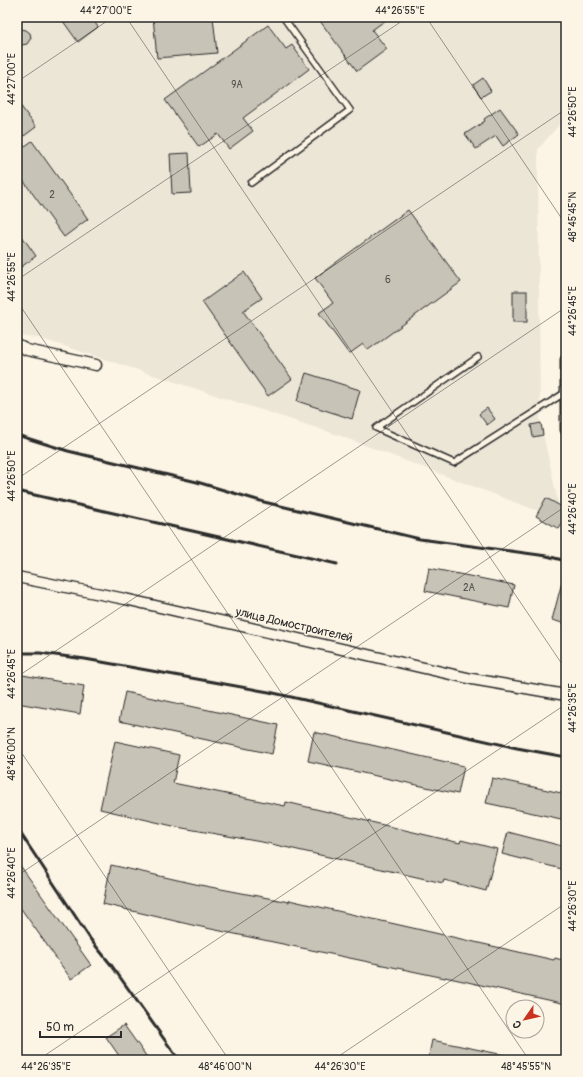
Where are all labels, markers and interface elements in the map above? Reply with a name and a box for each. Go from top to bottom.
text: 44°27'00"E [80,5,132,17]
text: 44°26'55"E [375,5,425,17]
text: 44°27'00"E [6,53,18,105]
house number: 9А [231,79,243,91]
text: 44°26'50"E [567,87,579,137]
house number: 2 [49,189,55,201]
text: 48°45'45"N [567,192,579,242]
text: 44°26'55"E [6,252,18,302]
house number: 6 [385,274,391,286]
text: 44°26'45"E [567,286,579,336]
text: 44°26'50"E [6,451,18,501]
text: 44°26'40"E [567,483,579,535]
house number: 2А [463,582,476,594]
street label: улица Домостроителей [233,604,354,646]
text: 44°26'45"E [6,649,18,699]
text: 44°26'35"E [567,683,579,733]
text: 48°46'00"N [6,727,18,781]
text: 44°26'40"E [6,847,18,899]
text: 44°26'30"E [567,880,579,932]
north arrow [505,999,545,1039]
scale bar [40,1013,121,1039]
text: С [510,1018,524,1031]
text: 50 m [46,1020,74,1035]
text: 44°26'35"E [21,1061,71,1073]
text: 48°46'00"N [198,1061,252,1073]
text: 44°26'30"E [314,1061,366,1073]
text: 48°45'55"N [501,1061,551,1073]

